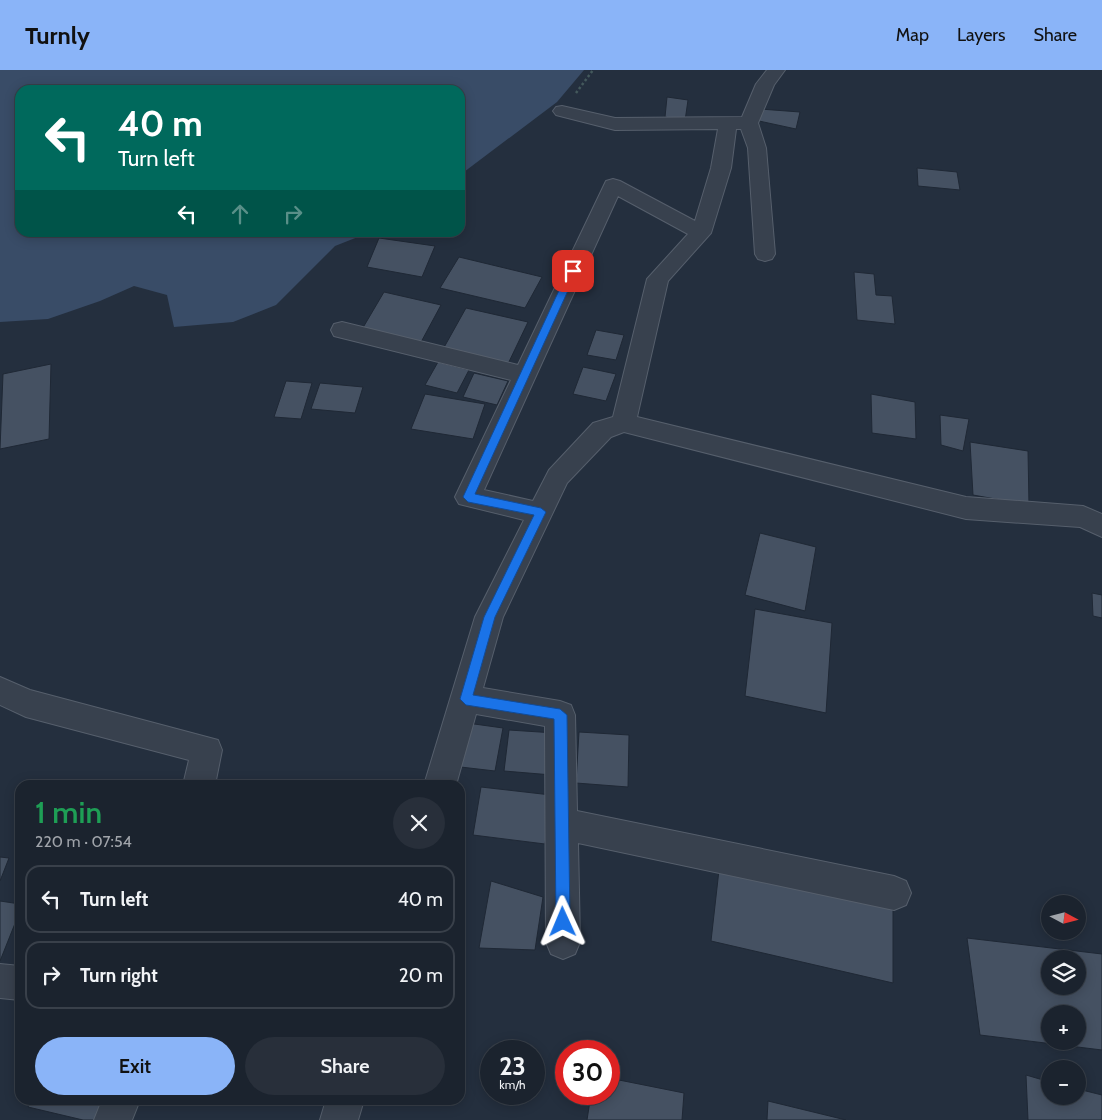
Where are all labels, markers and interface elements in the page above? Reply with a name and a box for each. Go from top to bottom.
text: Turnly [25,21,90,50]
text: Map [896,24,929,46]
text: Layers [957,24,1006,46]
text: Share [1034,24,1077,46]
text: 40 m [118,102,203,145]
icon: left [35,105,100,170]
text: Turn left [118,145,195,172]
icon: left [173,200,201,228]
icon: ahead [226,200,254,228]
icon: right [279,200,307,228]
pin [552,250,594,292]
icon: arrive [559,257,587,285]
text: 1 min [35,794,102,831]
button: close [393,797,445,849]
text: 220 m · 07:54 [35,832,132,851]
icon: left [37,885,65,913]
text: Turn left [80,888,148,911]
text: 40 m [398,888,443,911]
position arrow [536,895,588,947]
north arrow [1041,895,1086,940]
map controls [1041,895,1086,1105]
button: layers [1041,950,1086,995]
icon: right [37,961,65,989]
text: Turn right [80,964,158,987]
text: 20 m [399,964,443,987]
button: + [1041,1005,1086,1050]
button: Exit [35,1037,235,1095]
button: Share [245,1037,445,1095]
speed limit sign: 30 [555,1040,620,1105]
text: 23 [499,1051,526,1081]
button: − [1041,1060,1086,1105]
text: km/h [499,1077,526,1092]

